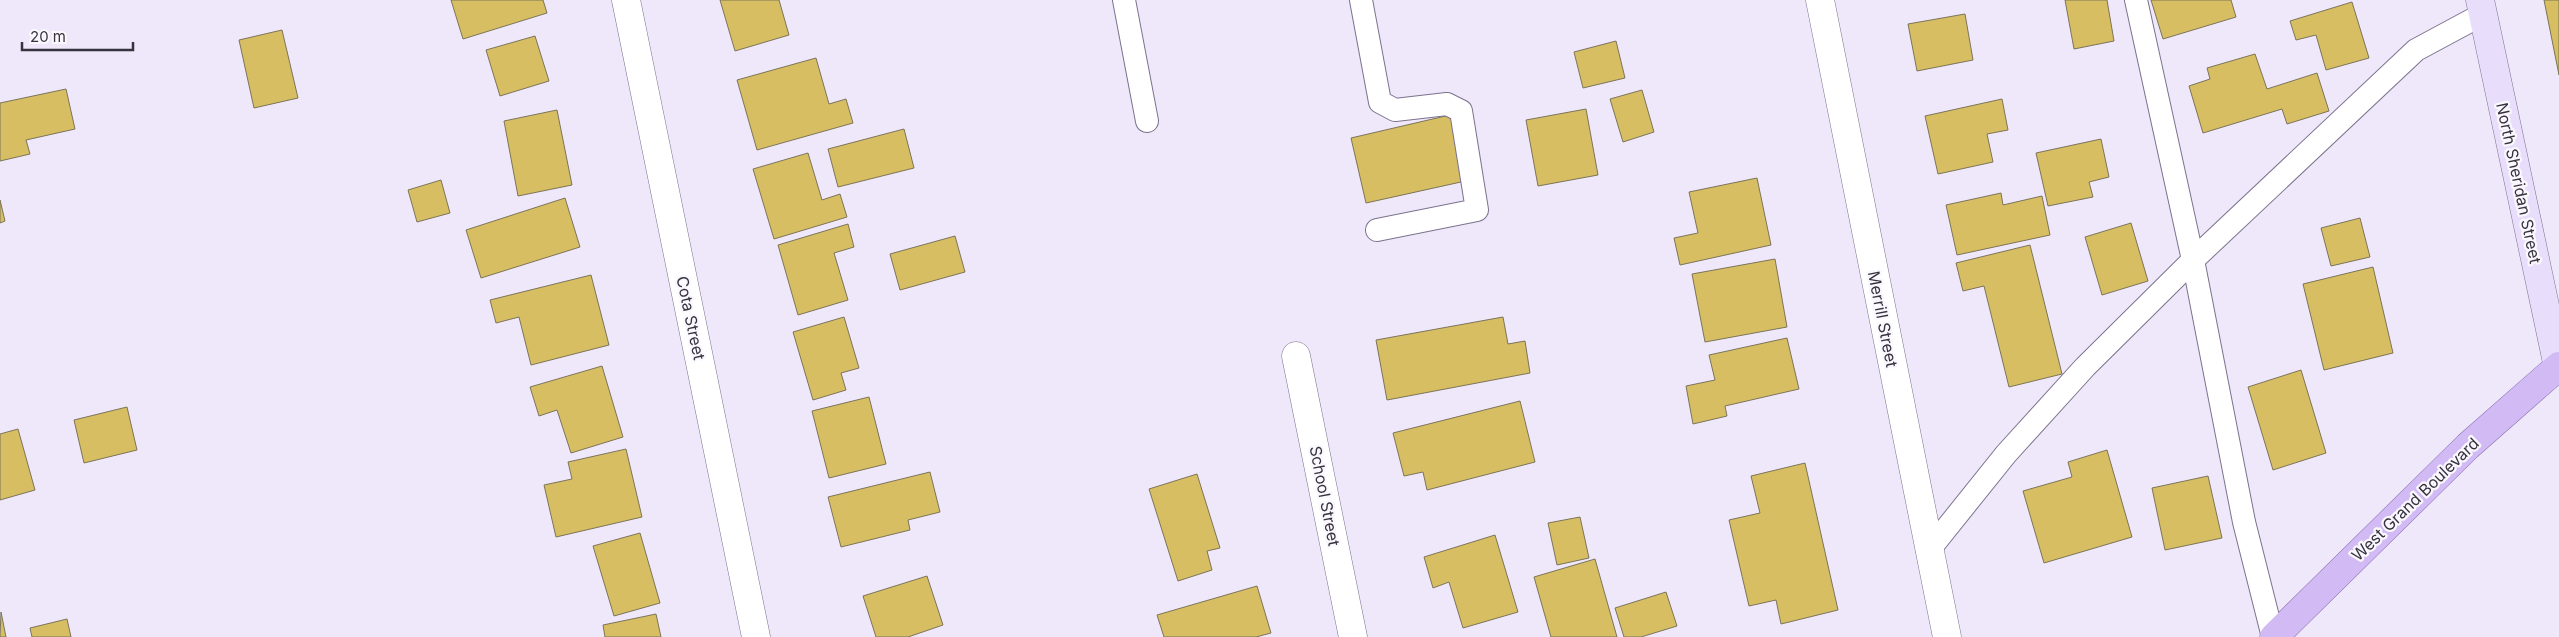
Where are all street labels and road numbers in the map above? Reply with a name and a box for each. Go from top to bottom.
street label: North Sheridan Street [2492,101,2546,265]
street label: Merrill Street [1864,269,1902,369]
street label: Cota Street [672,274,710,362]
street label: West Grand Boulevard [2347,433,2483,565]
street label: School Street [1305,444,1345,548]

